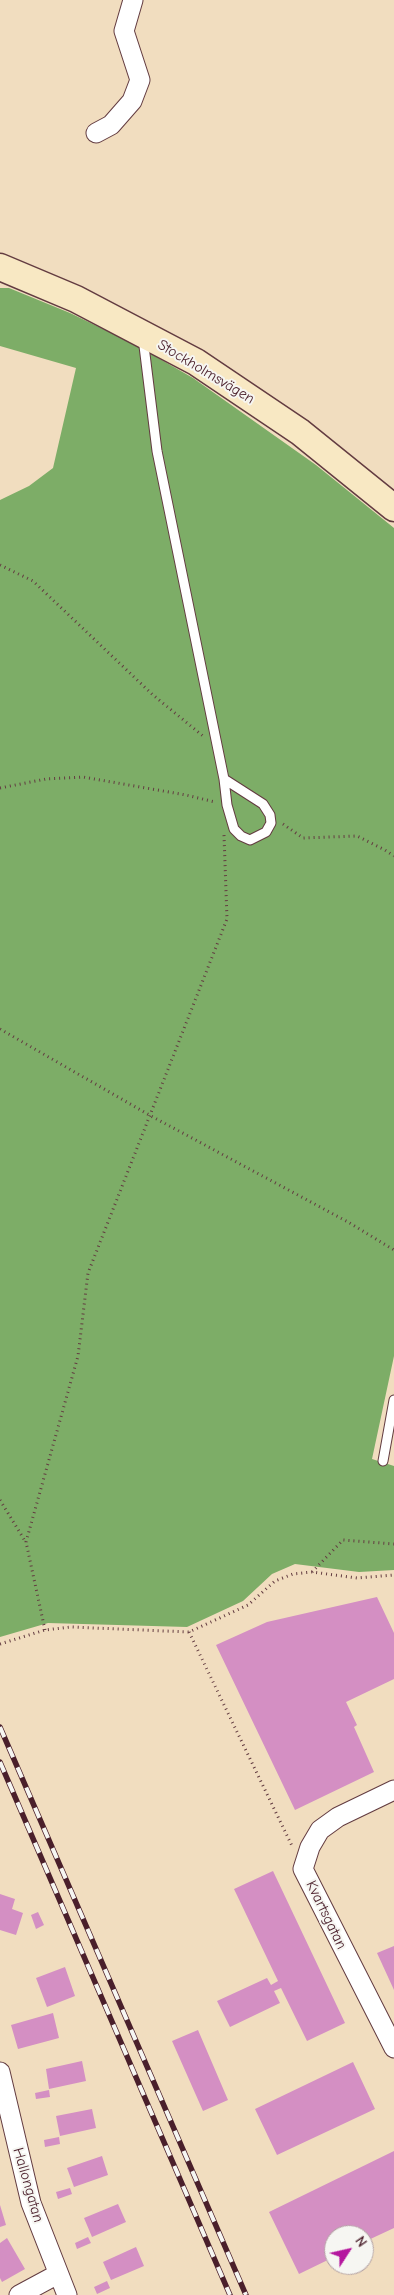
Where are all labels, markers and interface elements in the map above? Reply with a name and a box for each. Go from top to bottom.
street label: Stockholmsvägen [154,336,258,408]
street label: Kvartsgatan [302,1878,350,1952]
street label: Hallongatan [9,2146,47,2224]
north arrow [324,2225,374,2275]
text: N [351,2233,370,2250]

